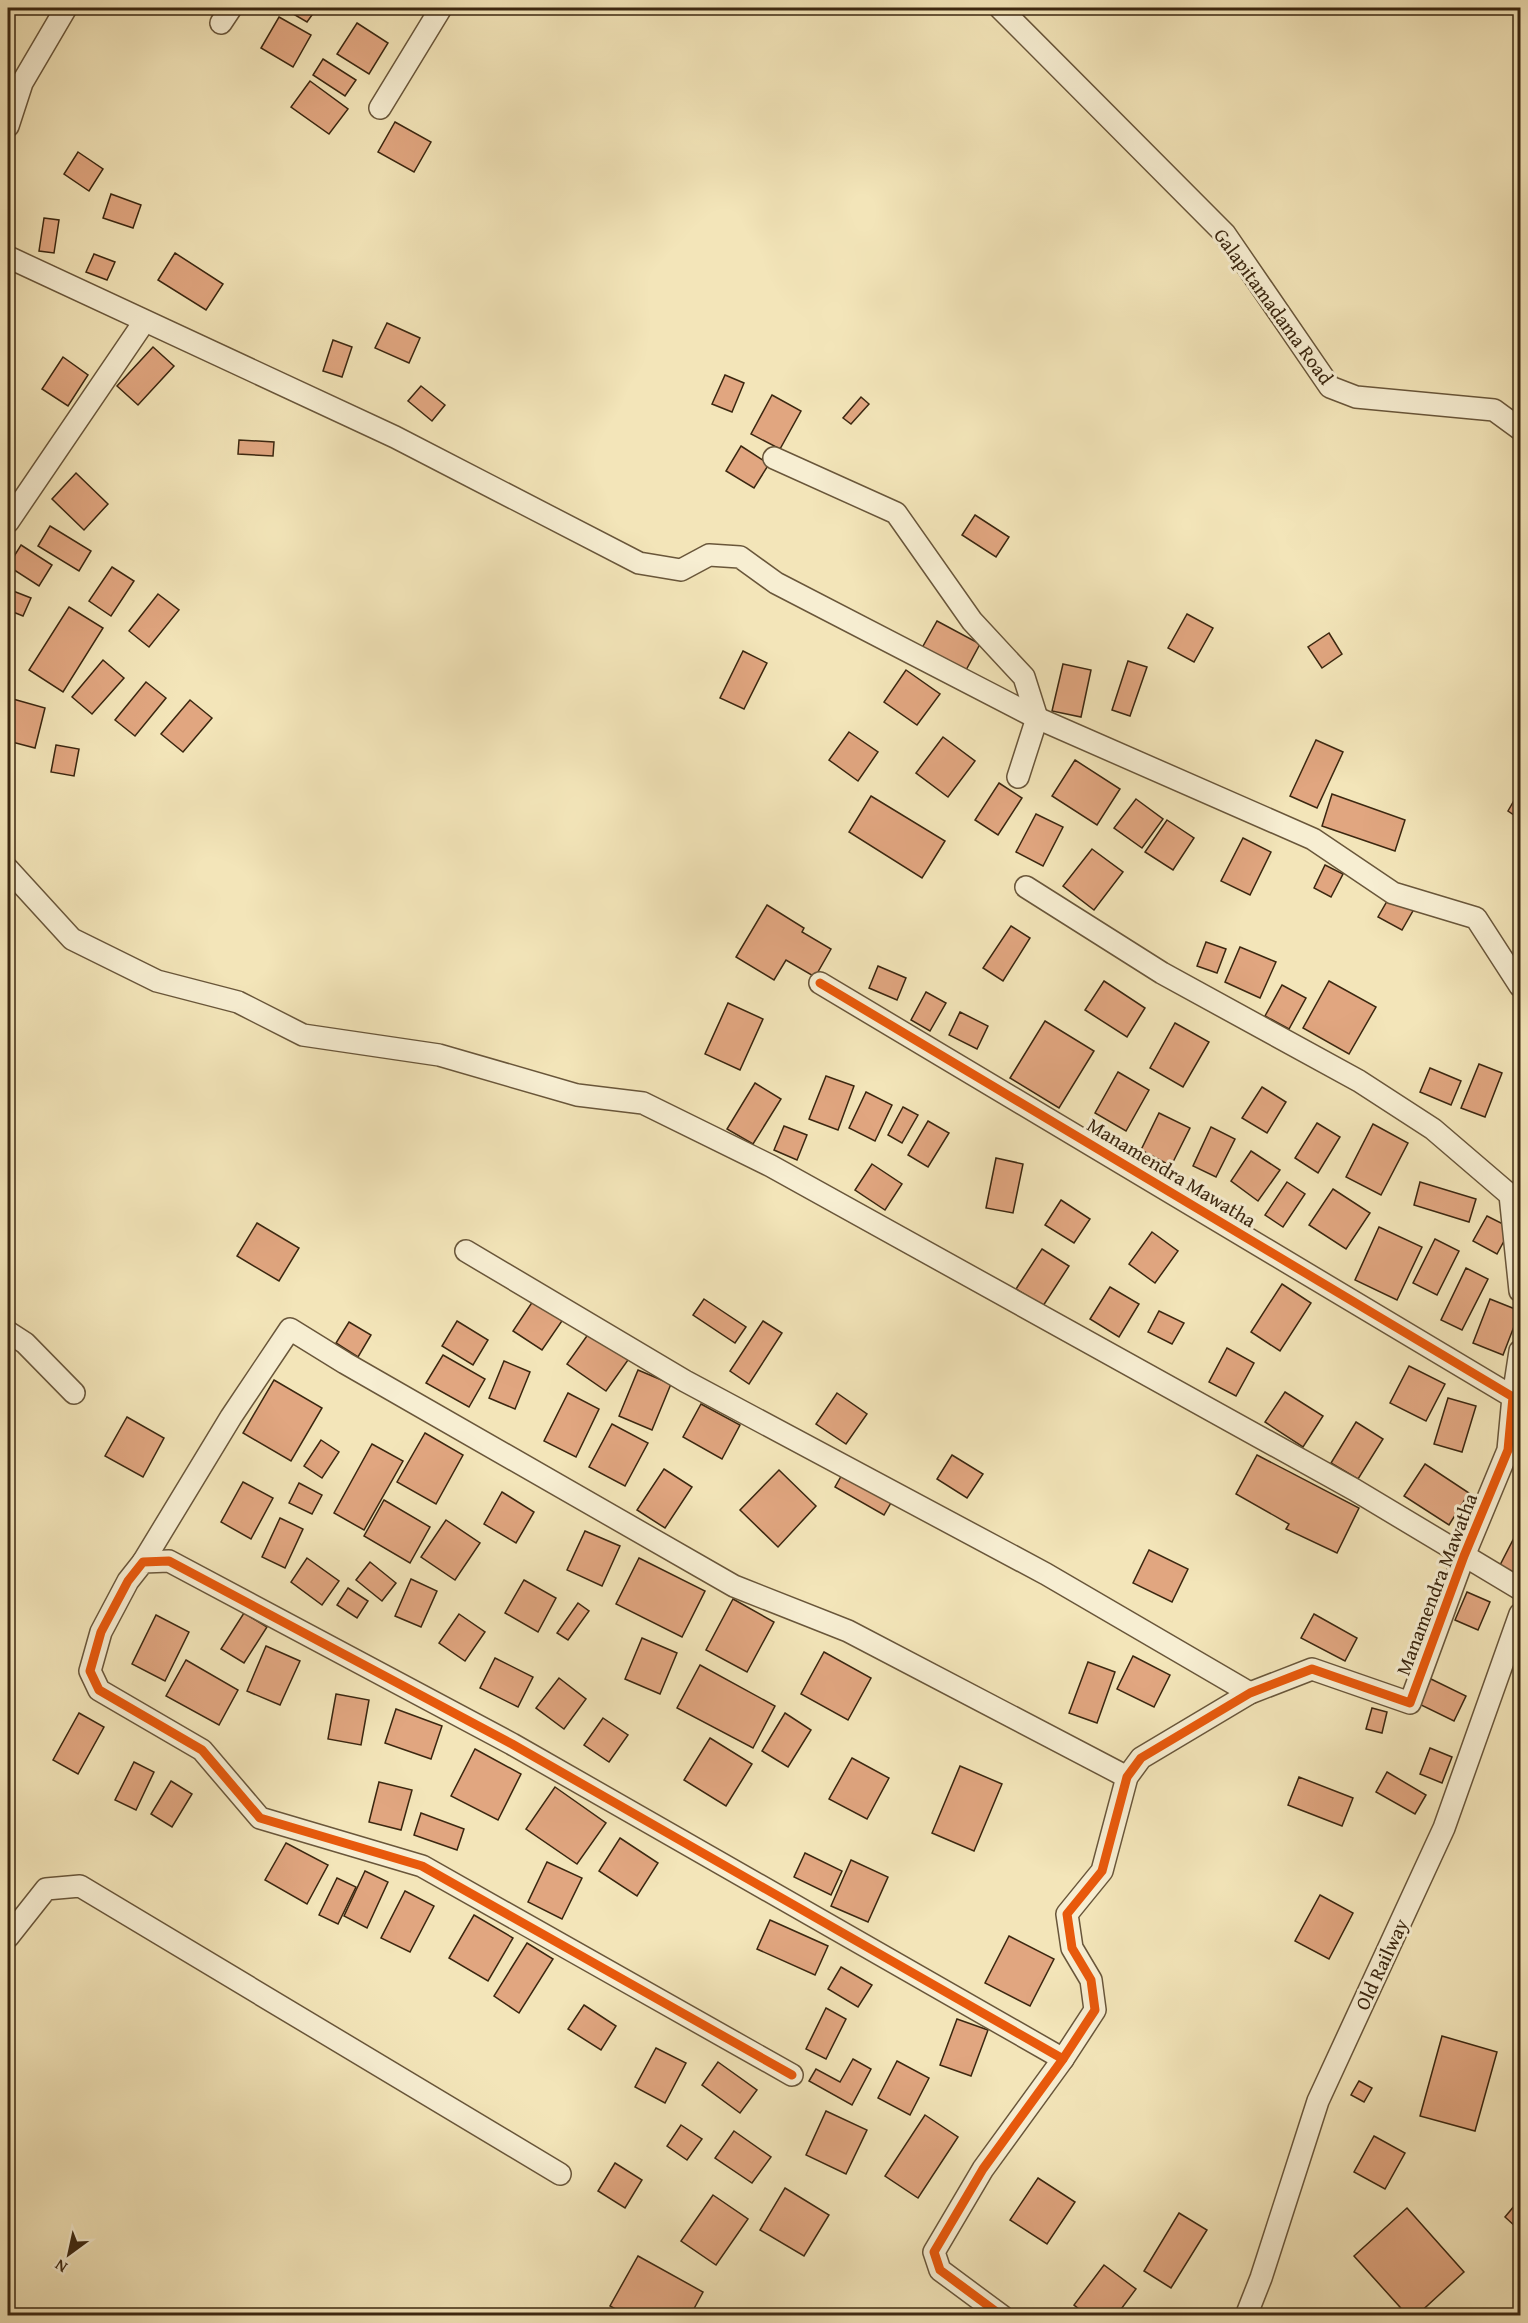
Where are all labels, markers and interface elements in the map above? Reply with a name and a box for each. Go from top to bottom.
street label: Galapitamadama Road [1207,222,1341,391]
street label: Manamendra Mawatha [1082,1110,1263,1234]
street label: Manamendra Mawatha [1388,1488,1484,1679]
street label: Old Railway [1347,1913,1415,2015]
north arrow [39,2224,99,2284]
text: N [50,2253,72,2280]

